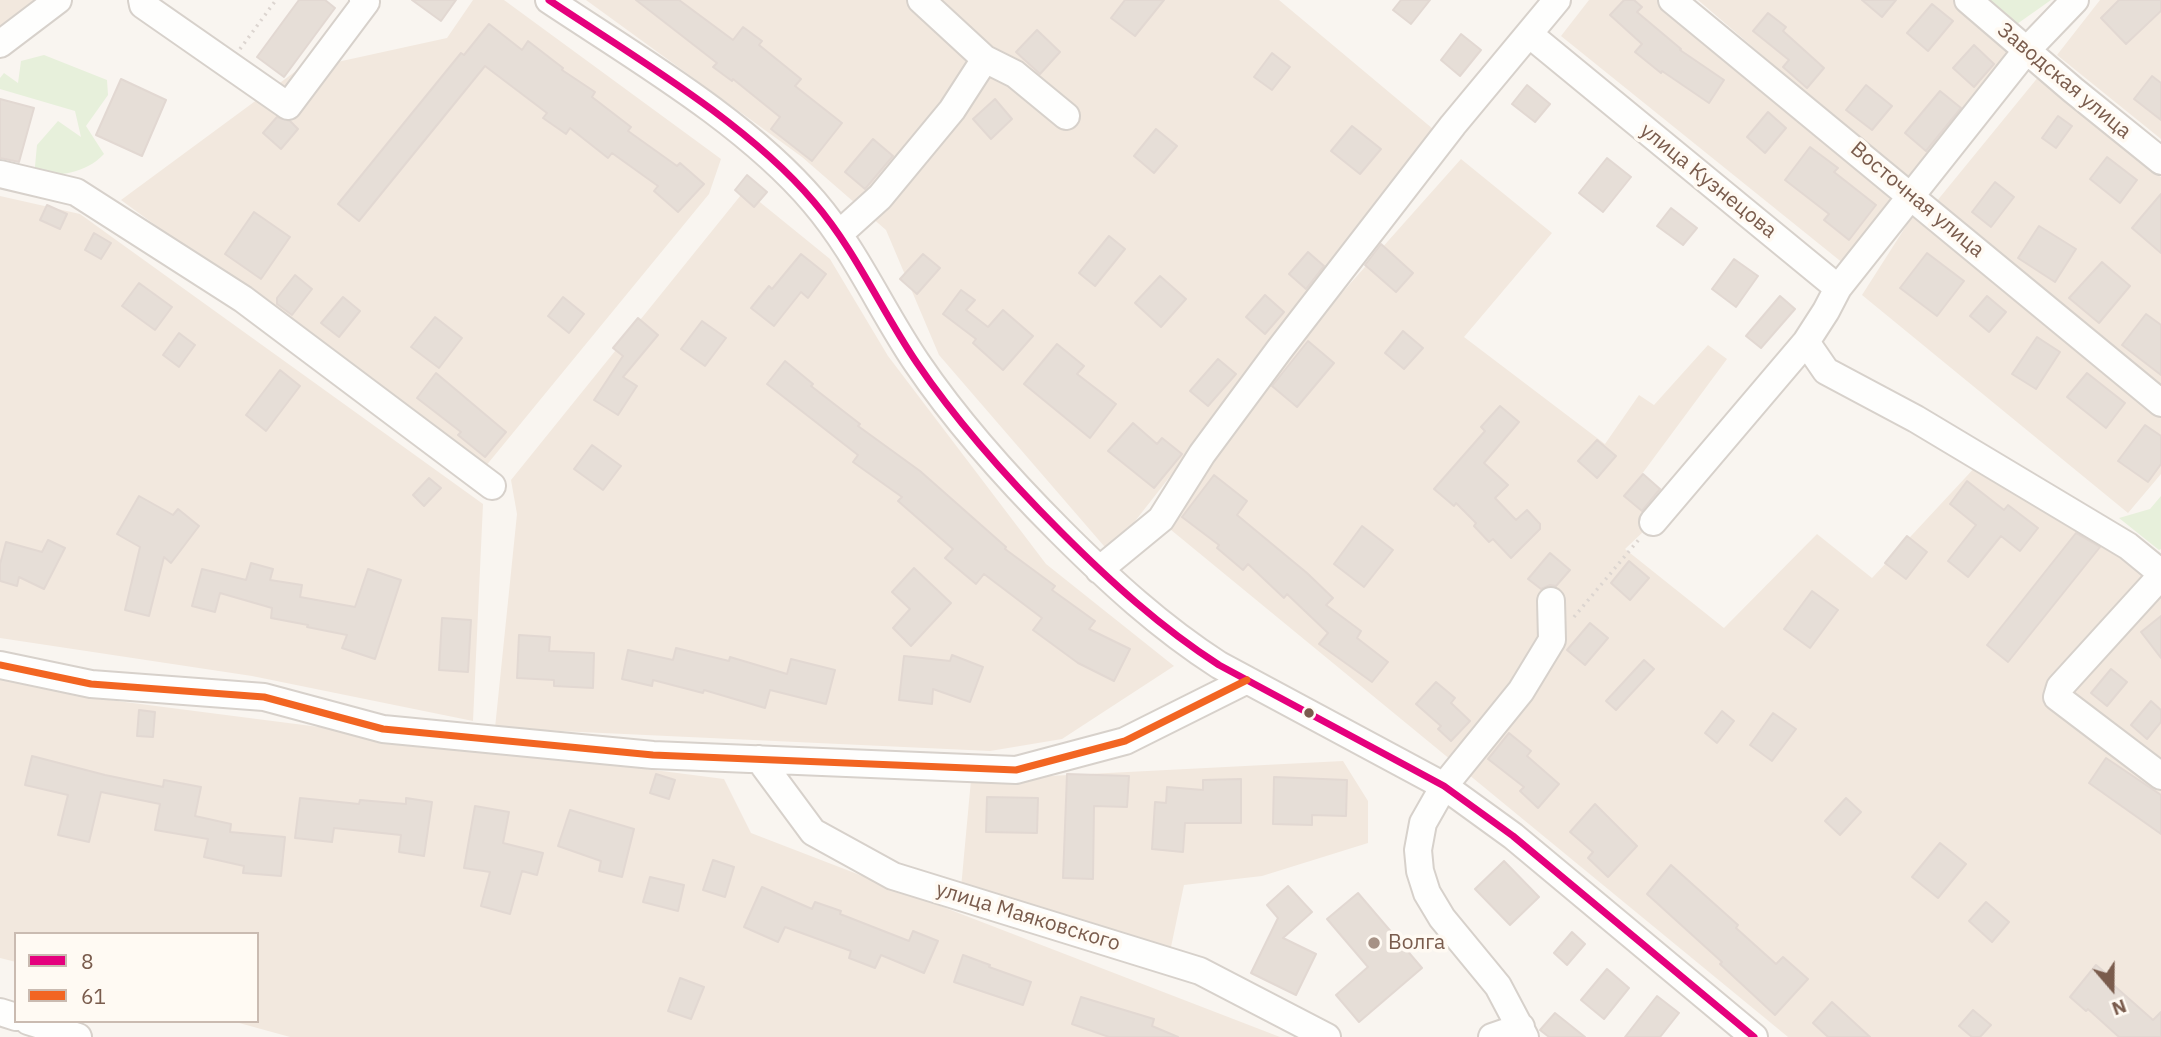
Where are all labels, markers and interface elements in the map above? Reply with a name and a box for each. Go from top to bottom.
street label: Заводская улица [1992,18,2136,144]
street label: улица Кузнецова [1635,118,1781,244]
street label: Восточная улица [1845,137,1989,263]
unlabelled marker [1302,706,1316,720]
street label: улица Маяковского [933,877,1123,957]
place label: Волга [1388,930,1445,956]
legend [14,932,259,1023]
marker: Волга [1366,935,1382,951]
text: 8 [81,947,94,975]
north arrow [2077,953,2147,1023]
text: 61 [81,982,106,1010]
text: N [2109,994,2130,1021]

